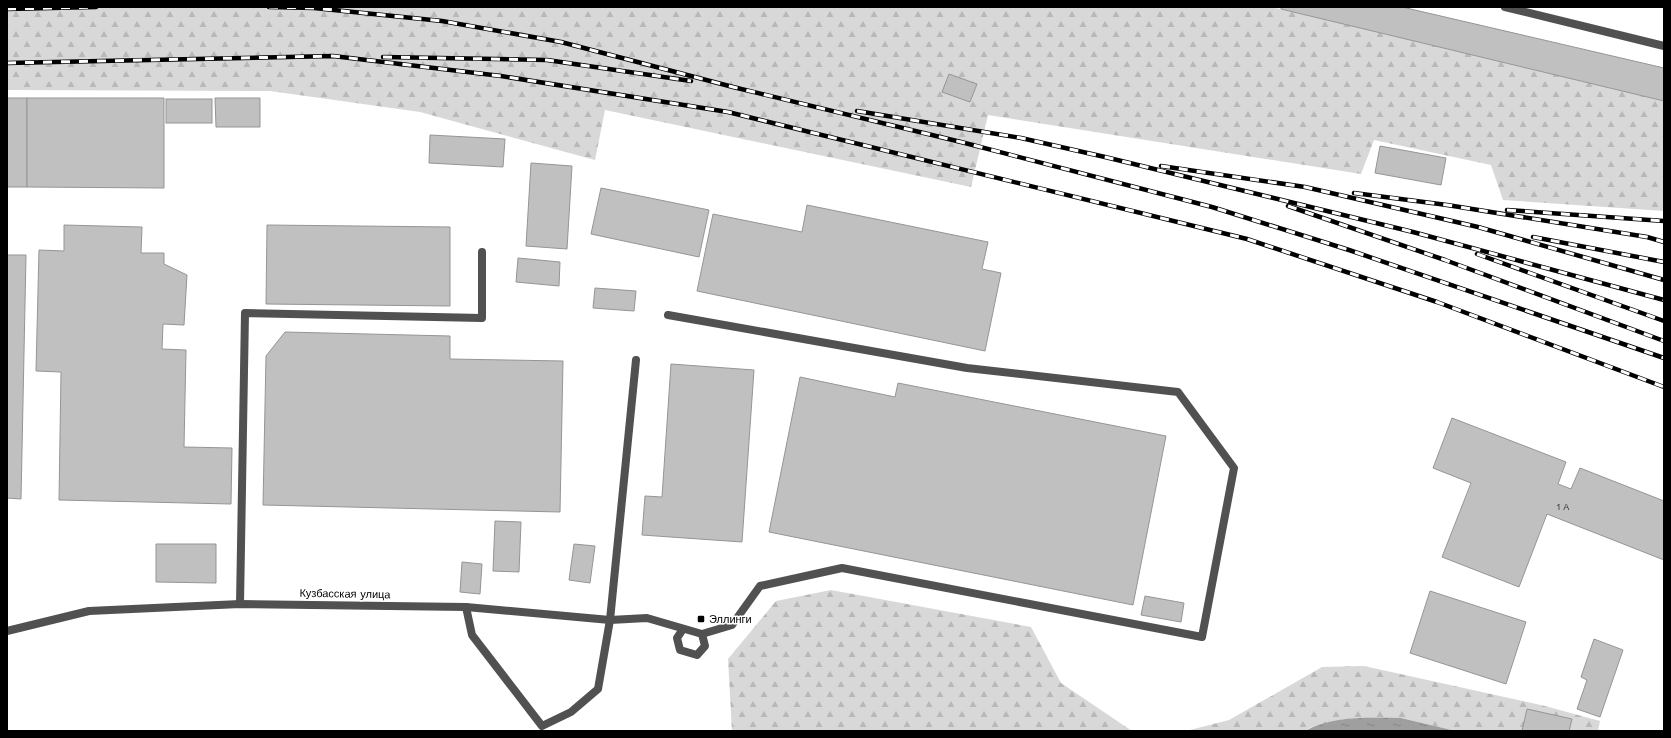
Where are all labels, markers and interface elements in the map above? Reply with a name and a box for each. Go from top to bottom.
house number: 1 А [1557,502,1569,512]
street label: Кузбасская улица [299,587,392,601]
place label: Эллинги [709,613,752,626]
marker: Эллинги [696,614,706,624]

